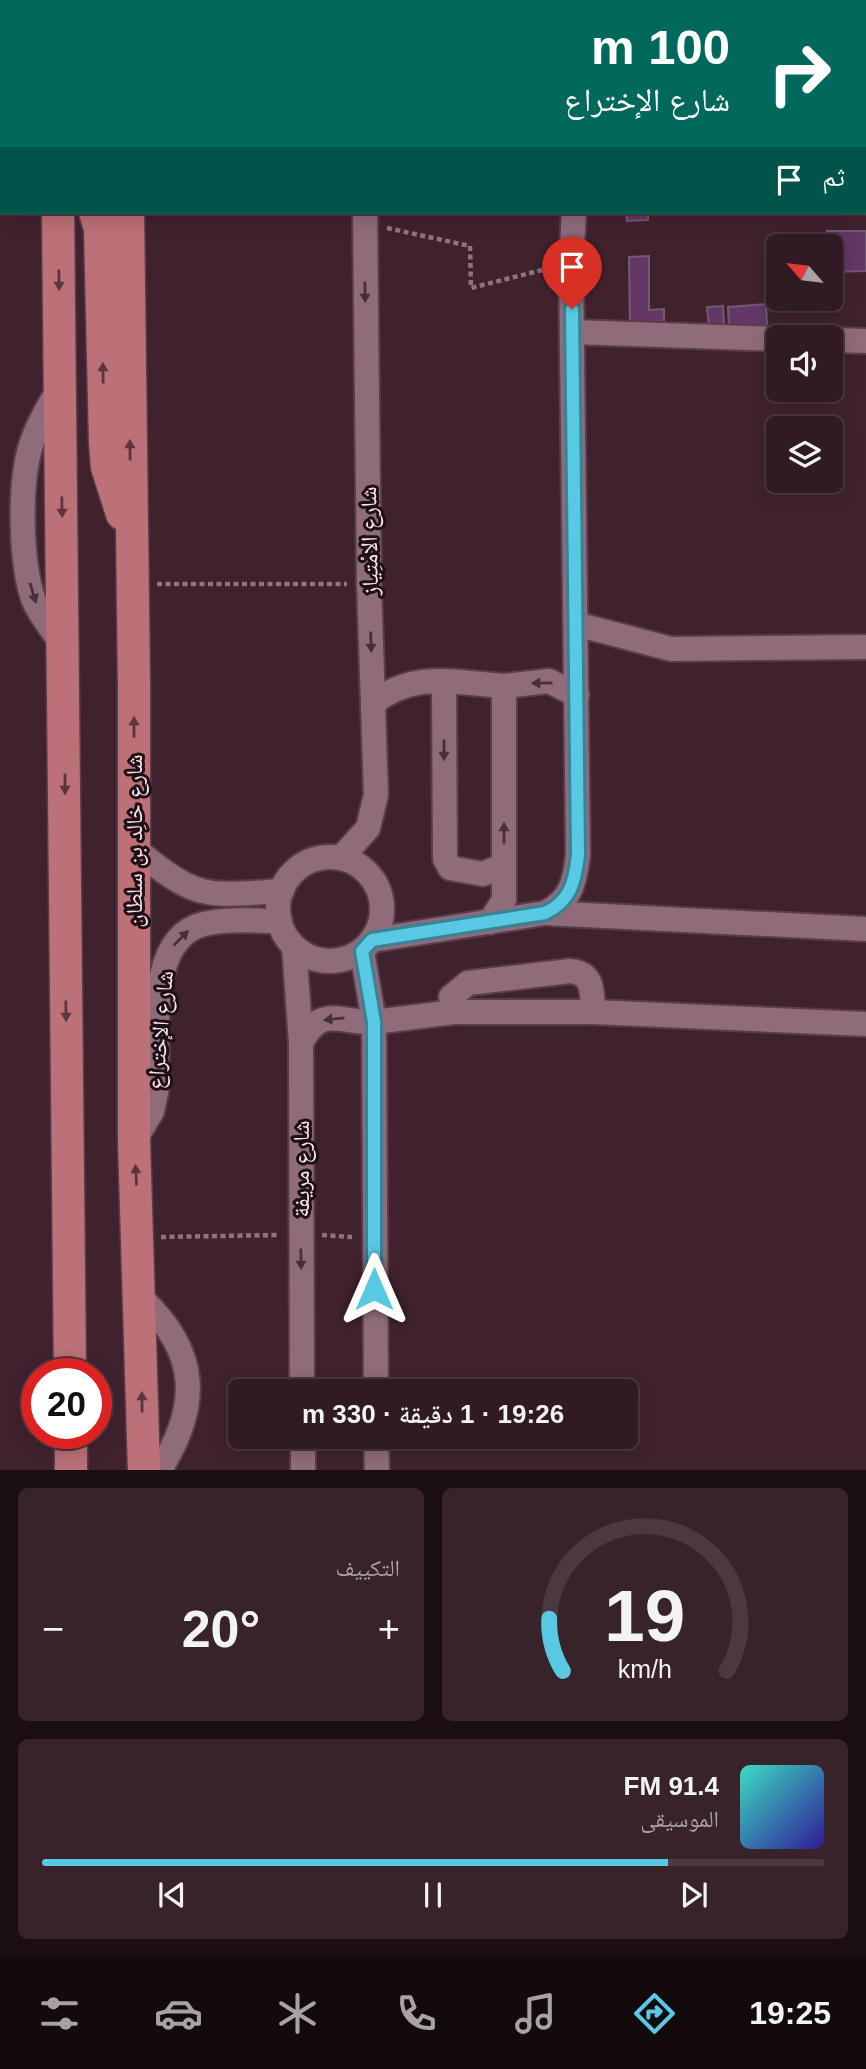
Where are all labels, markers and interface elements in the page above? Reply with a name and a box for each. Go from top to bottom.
text: 100 m [591,20,730,74]
icon: right [754,28,845,119]
text: شارع الإختراع [564,82,730,118]
icon: arrive [770,161,808,199]
text: ثم [822,162,845,192]
north arrow [766,234,844,312]
map controls [766,234,843,493]
pin [542,237,602,309]
icon: arrive [553,248,591,286]
one-way arrow [53,269,65,291]
one-way arrow [360,281,371,303]
button: sound [766,325,843,402]
one-way arrow [97,362,109,384]
button: layers [766,416,843,493]
one-way arrow [124,439,136,461]
street label: شارع الامْتِياز [355,486,385,597]
one-way arrow [57,497,68,519]
one-way arrow [28,583,38,604]
one-way arrow [366,631,377,653]
one-way arrow [531,677,553,689]
one-way arrow [128,716,140,738]
one-way arrow [438,740,450,762]
street label: شارع خالِد بن سلطان [121,754,149,928]
one-way arrow [59,773,71,795]
one-way arrow [498,822,510,844]
one-way arrow [173,929,190,946]
street label: شارع الإختراع [142,970,180,1091]
one-way arrow [61,1001,72,1023]
one-way arrow [322,1014,344,1025]
street label: شارع مريفة [288,1120,316,1218]
one-way arrow [130,1164,141,1186]
one-way arrow [295,1248,307,1270]
position arrow [337,1252,411,1326]
speed limit sign: 20 [21,1358,112,1449]
one-way arrow [137,1391,148,1413]
text: 19:26 · 1 دقيقة · 330 m [302,1399,564,1429]
text: التكييف [335,1555,400,1581]
text: 19 [605,1575,685,1656]
text: 20° [182,1600,260,1658]
text: − [42,1608,64,1650]
text: + [378,1608,400,1650]
text: km/h [618,1654,672,1682]
text: 91.4 FM [624,1771,719,1801]
text: الموسيقى [640,1806,719,1832]
icon: previous [153,1876,191,1914]
icon: pause [414,1876,452,1914]
icon: next [675,1876,713,1914]
icon: filters [35,1989,84,2038]
icon: car [154,1989,203,2038]
icon: climate [273,1989,322,2038]
icon: phone [392,1989,441,2038]
icon: music [511,1989,560,2038]
icon: directions [630,1989,679,2038]
text: 19:25 [749,1995,831,2031]

